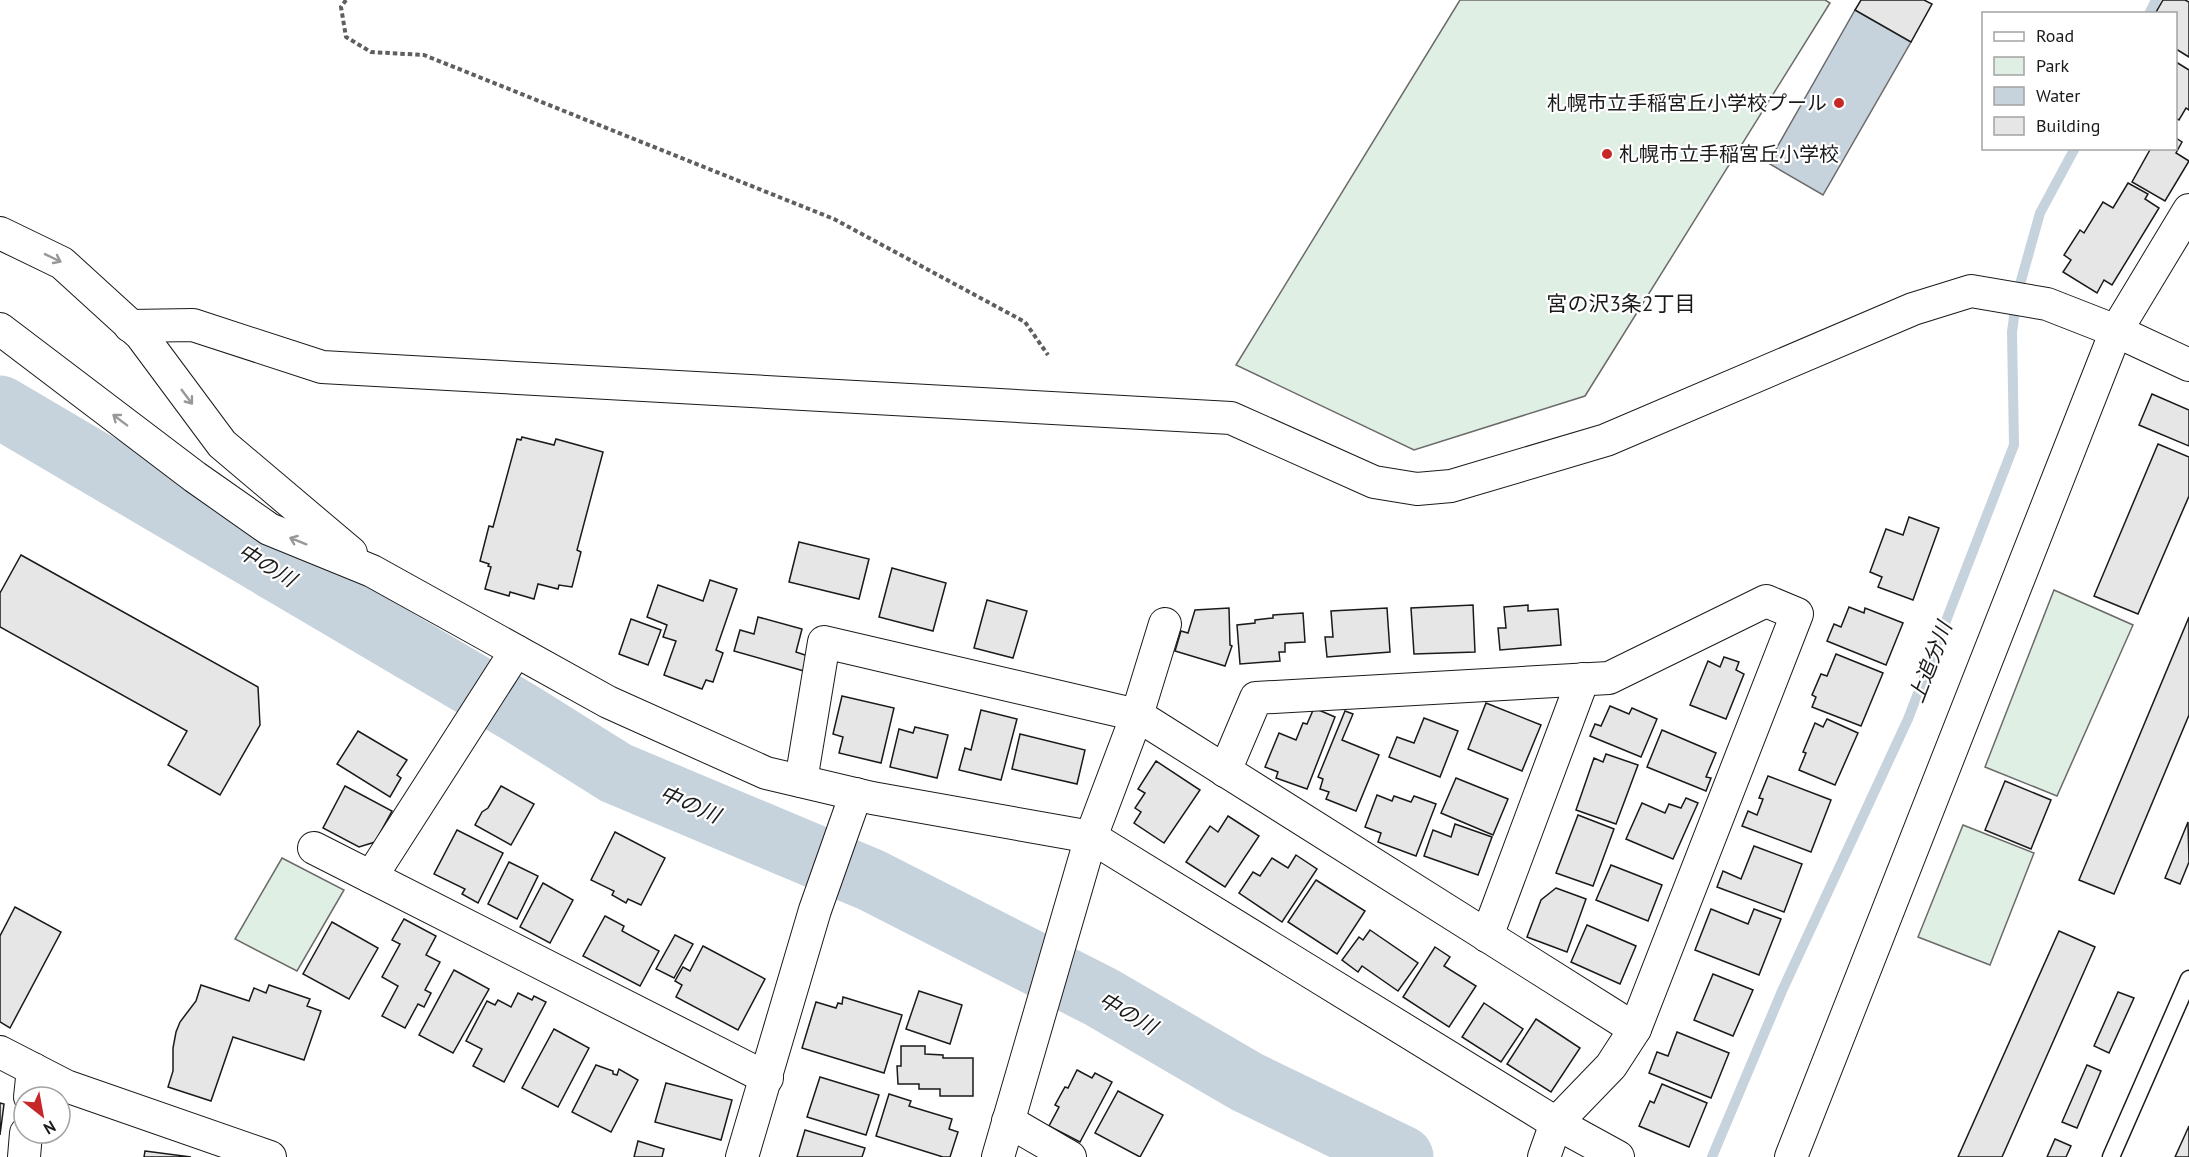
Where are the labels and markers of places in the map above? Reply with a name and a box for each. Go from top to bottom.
place label: 札幌市立手稲宮丘小学校プール [1547,90,1827,116]
marker: 札幌市立手稲宮丘小学校プール [1832,96,1846,110]
place label: 札幌市立手稲宮丘小学校 [1619,141,1839,167]
marker: 札幌市立手稲宮丘小学校 [1600,147,1614,161]

